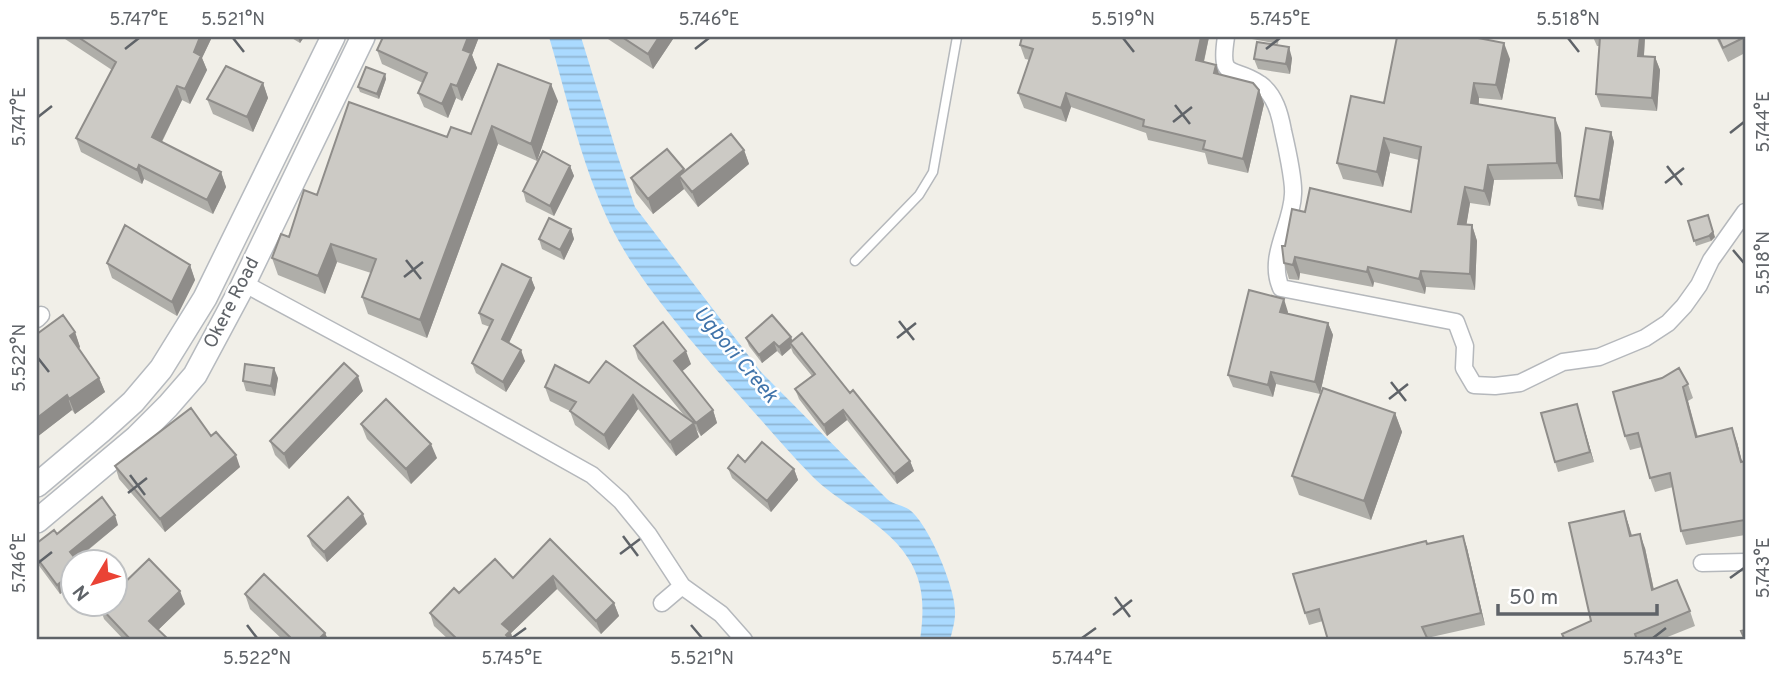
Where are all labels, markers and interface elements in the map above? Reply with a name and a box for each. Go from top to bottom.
text: 5.747°E [109,9,169,32]
text: 5.521°N [201,9,265,32]
text: 5.746°E [678,9,740,32]
text: 5.519°N [1091,9,1155,32]
text: 5.745°E [1249,9,1311,32]
text: 5.518°N [1536,9,1600,32]
text: 5.747°E [9,87,32,147]
text: 5.744°E [1753,91,1776,153]
text: 5.518°N [1753,231,1776,295]
street label: Okere Road [199,253,265,353]
water label: Ugbori Creek [687,301,784,409]
text: 5.522°N [9,324,32,392]
text: 5.746°E [9,532,32,594]
text: 5.743°E [1753,537,1776,599]
north arrow [60,548,130,618]
scale bar [1498,572,1658,616]
text: N [69,579,96,605]
text: 50 m [1509,585,1558,612]
text: 5.522°N [223,648,291,671]
text: 5.745°E [481,648,543,671]
text: 5.521°N [670,648,734,671]
text: 5.744°E [1051,648,1113,671]
text: 5.743°E [1622,648,1684,671]

